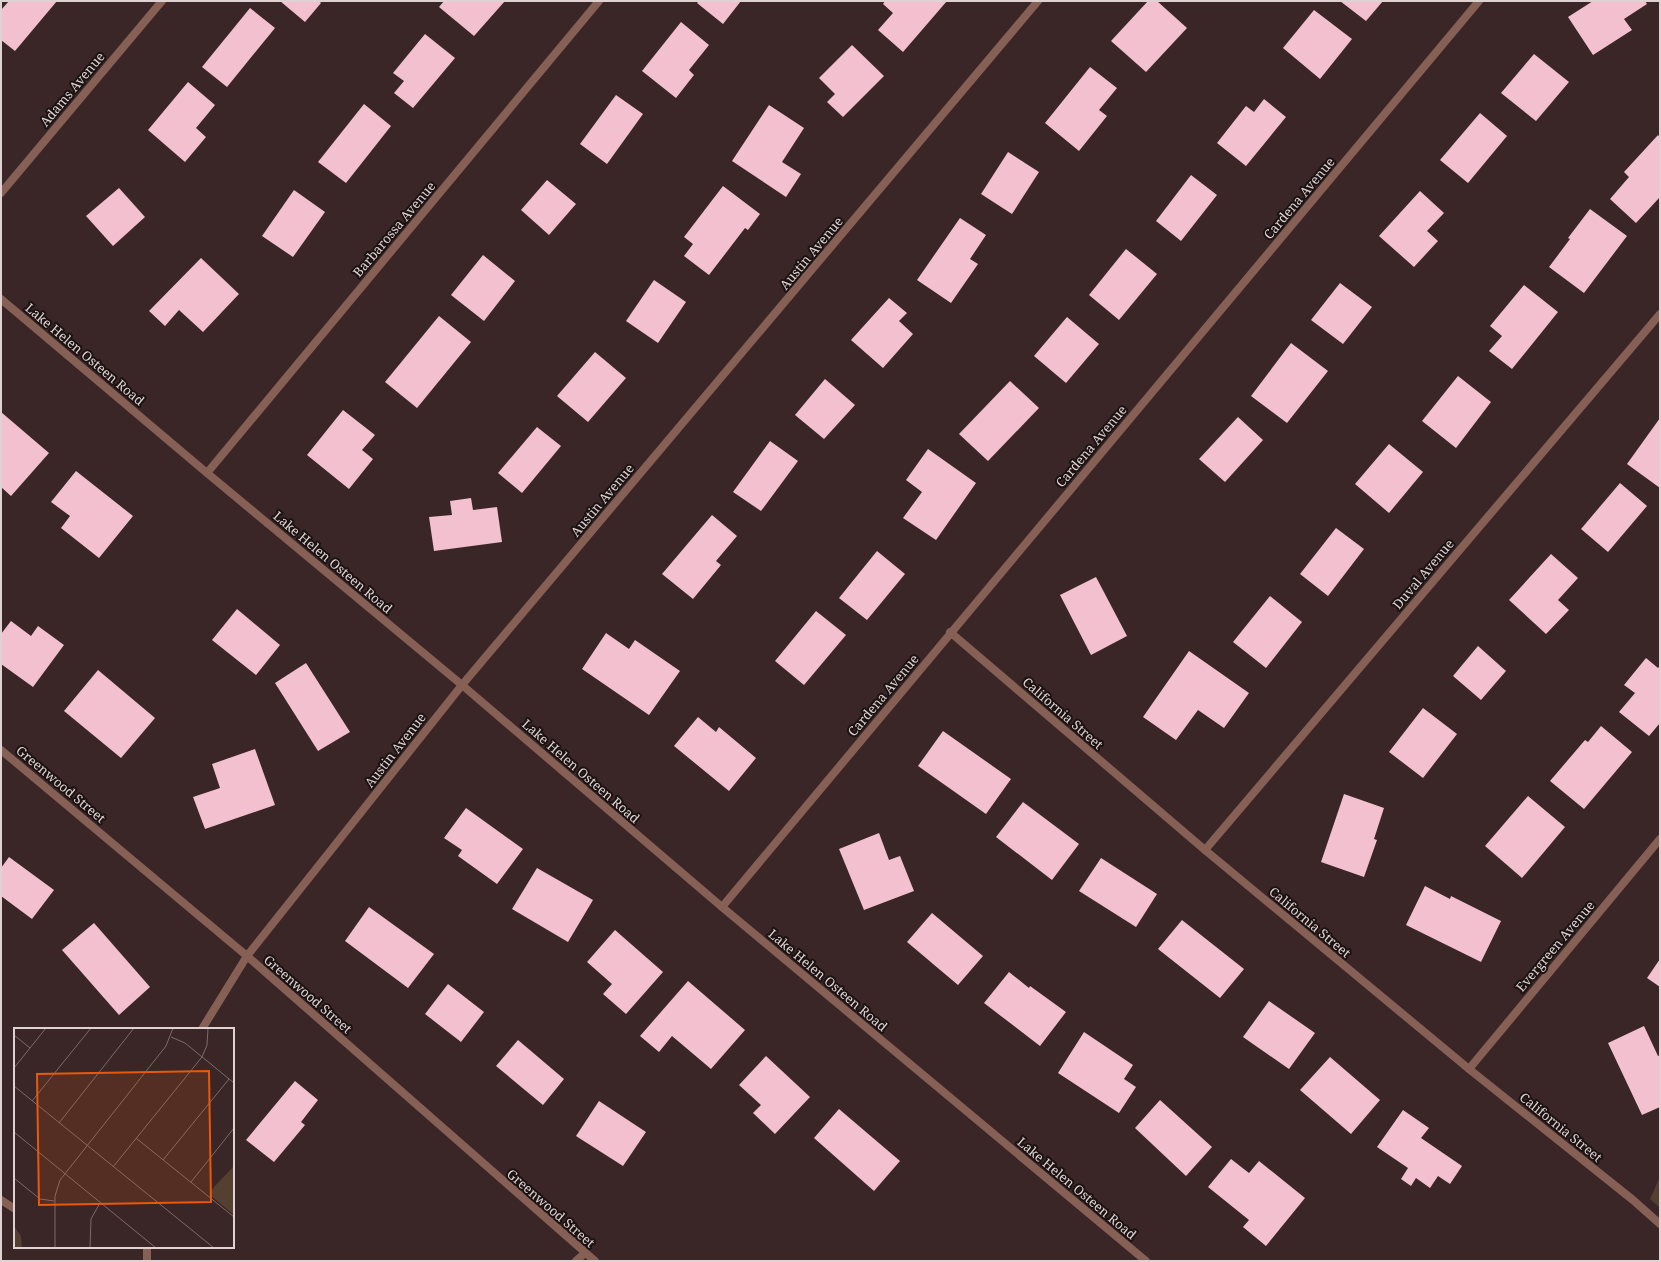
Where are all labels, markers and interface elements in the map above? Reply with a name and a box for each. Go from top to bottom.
street label: Adams Avenue [35,48,109,130]
street label: Cardena Avenue [1259,153,1339,243]
street label: Barbarossa Avenue [349,177,439,281]
street label: Austin Avenue [775,213,847,293]
street label: Lake Helen Osteen Road [22,299,148,409]
street label: Cardena Avenue [1051,401,1131,491]
street label: Austin Avenue [566,460,638,540]
street label: Lake Helen Osteen Road [270,507,396,617]
street label: Duval Avenue [1388,535,1458,613]
street label: Cardena Avenue [843,650,923,740]
street label: California Street [1019,673,1107,753]
street label: Austin Avenue [360,709,430,791]
street label: Lake Helen Osteen Road [518,715,644,827]
street label: Greenwood Street [12,741,110,827]
street label: California Street [1265,883,1355,962]
street label: Evergreen Avenue [1511,897,1599,995]
street label: Lake Helen Osteen Road [765,925,891,1035]
street label: Greenwood Street [260,951,356,1038]
inset map [14,1028,234,1248]
street label: California Street [1516,1088,1606,1166]
street label: Lake Helen Osteen Road [1014,1133,1140,1243]
street label: Greenwood Street [503,1165,599,1252]

